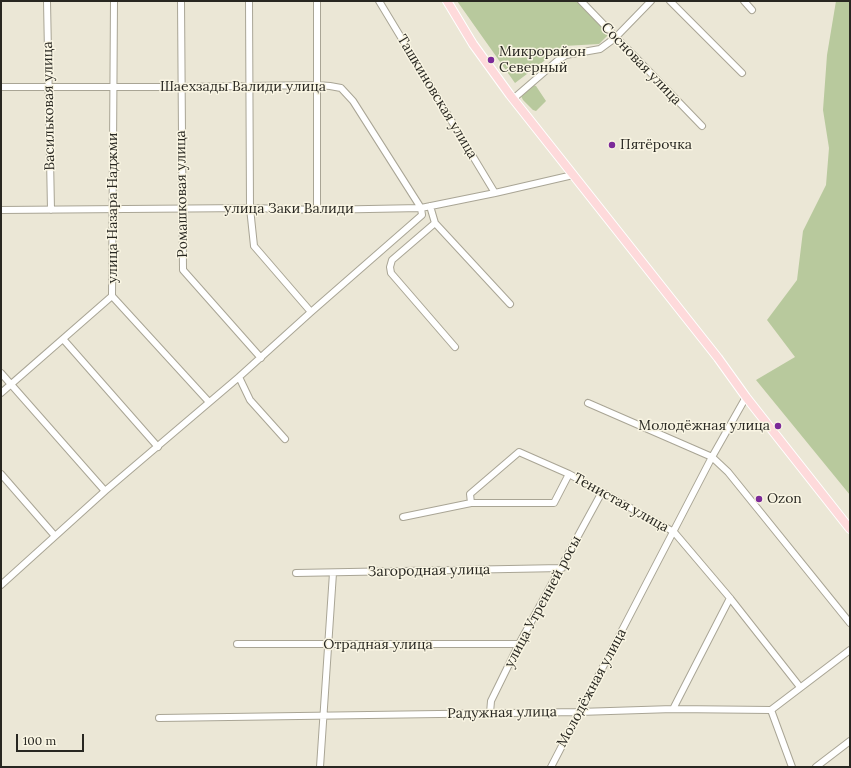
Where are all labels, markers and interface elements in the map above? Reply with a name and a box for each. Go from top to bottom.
street label: Сосновая улица [597,19,685,109]
street label: Ташкиновская улица [393,32,481,162]
street label: Васильковая улица [39,41,59,171]
place label: Микрорайон Северный [499,44,586,76]
marker: Микрорайон Северный [486,55,496,65]
street label: Шаехзады Валиди улица [160,79,326,95]
street label: Ромашковая улица [172,130,192,258]
street label: улица Назара Наджми [105,132,121,284]
place label: Пятёрочка [620,137,692,153]
marker: Пятёрочка [607,140,617,150]
street label: улица Заки Валиди [224,201,354,217]
place label: Молодёжная улица [638,418,770,434]
marker: Молодёжная улица [773,421,783,431]
street label: Тенистая улица [570,470,672,536]
place label: Ozon [767,491,802,507]
marker: Ozon [754,494,764,504]
street label: улица Утренней росы [501,533,585,671]
street label: Загородная улица [368,562,490,580]
street label: Молодёжная улица [554,626,630,750]
street label: Отрадная улица [323,637,433,653]
street label: Радужная улица [447,704,557,722]
scale bar [18,726,86,752]
text: 100 m [23,733,56,748]

